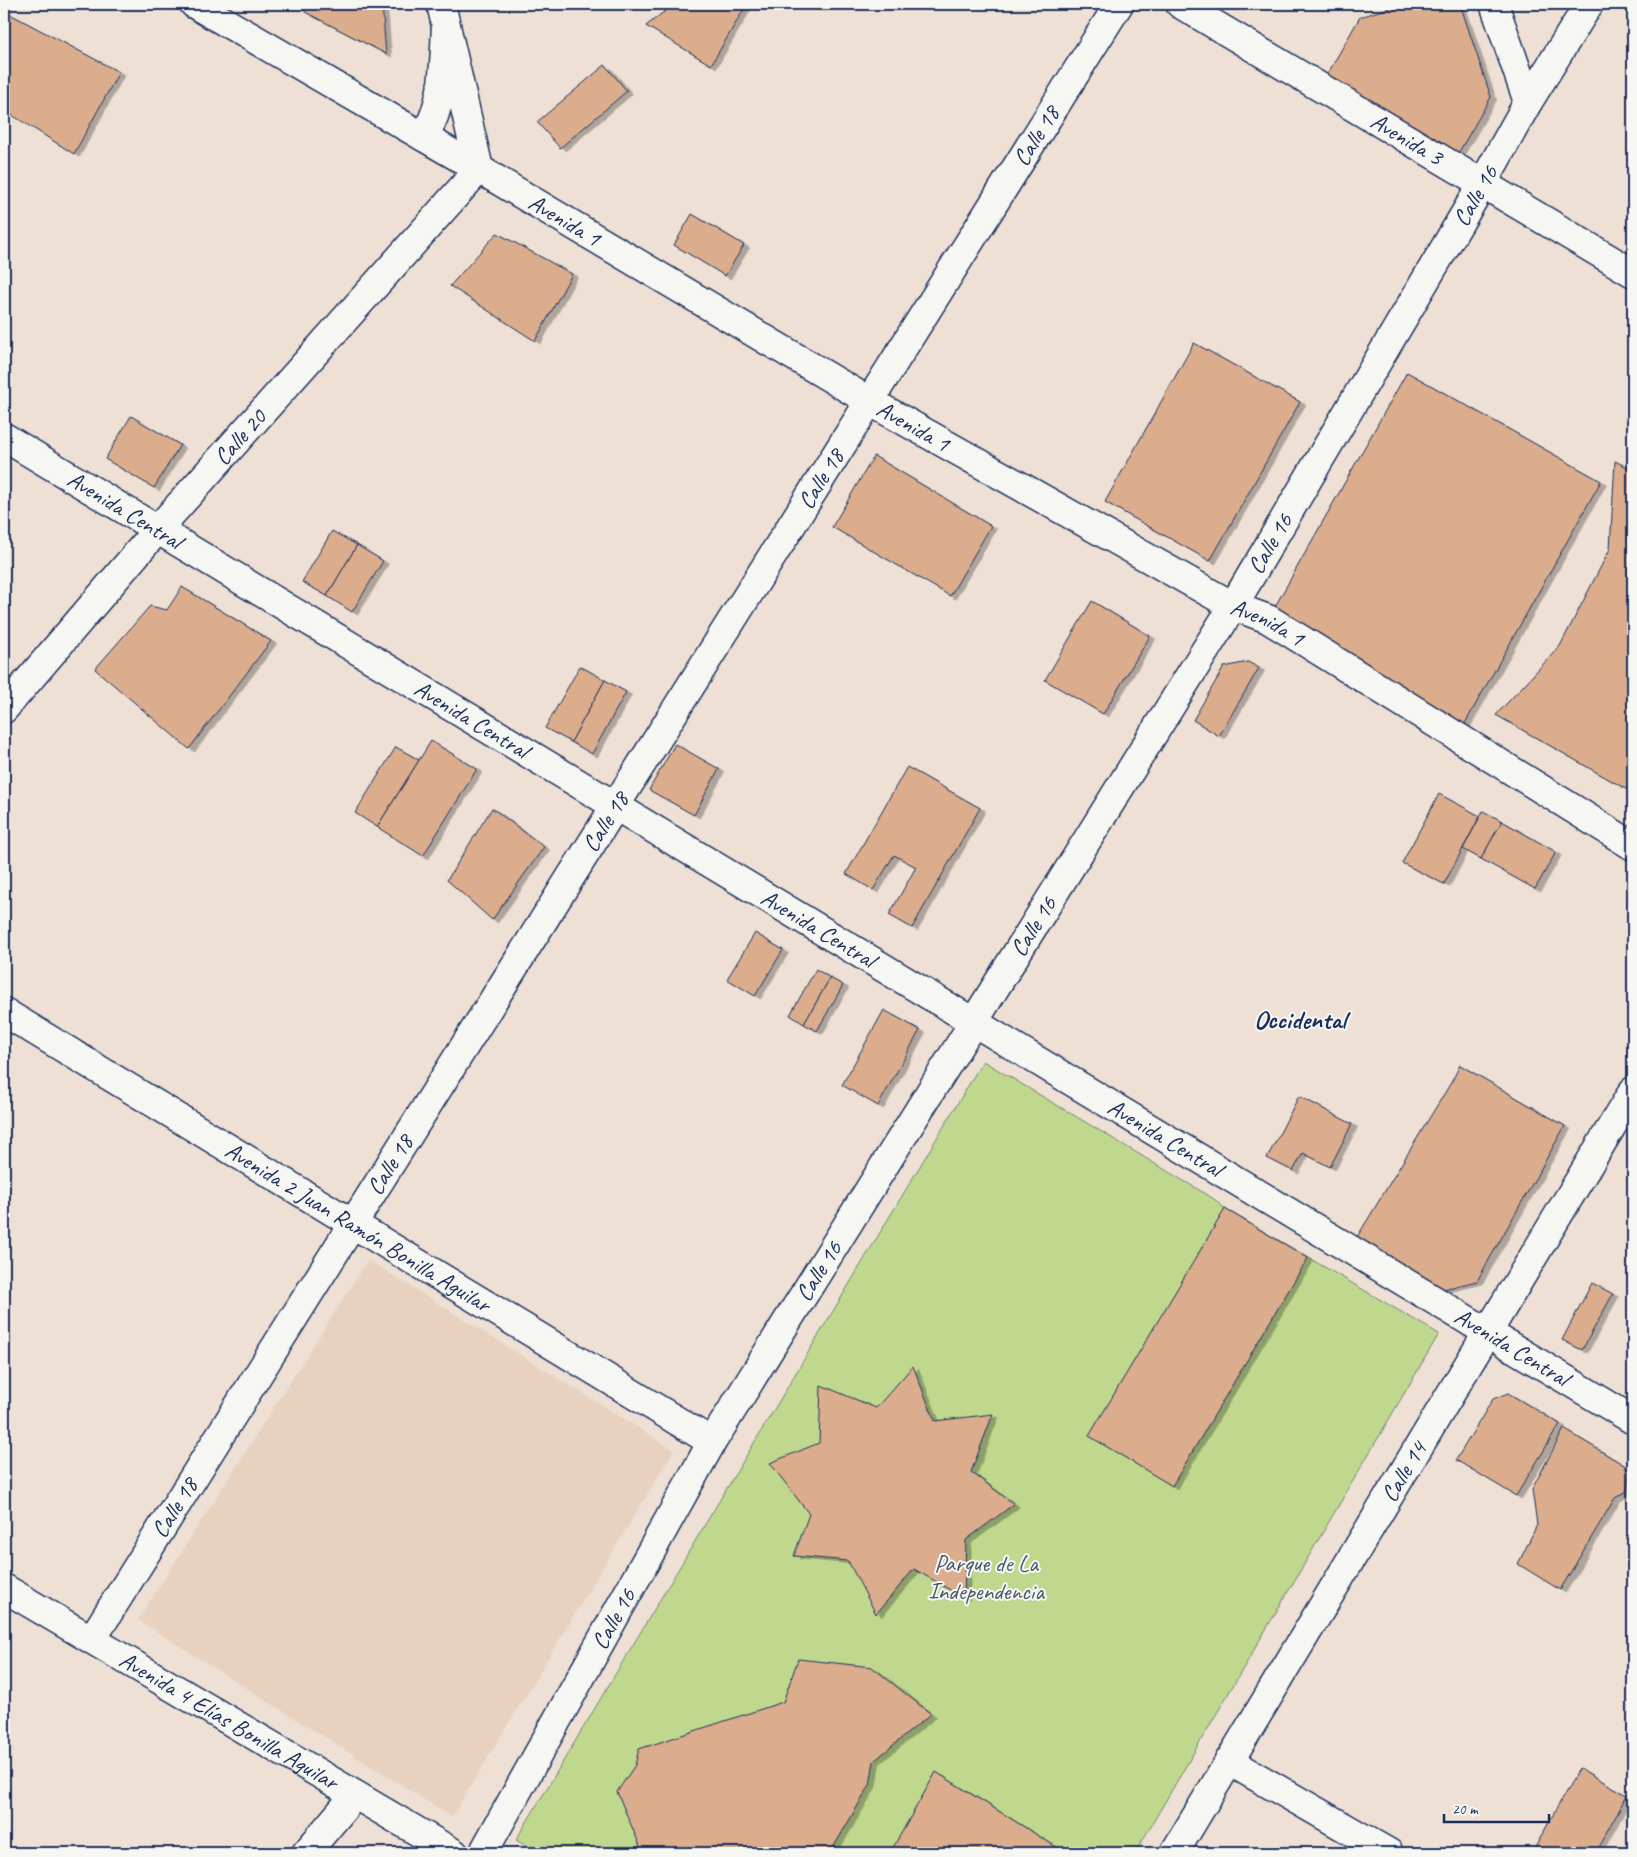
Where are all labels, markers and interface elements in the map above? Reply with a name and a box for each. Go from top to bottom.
street label: Calle 18 [1006,98,1067,172]
street label: Avenida 3 [1365,106,1450,173]
street label: Calle 16 [1446,159,1505,232]
street label: Avenida 1 [523,187,607,254]
street label: Avenida 1 [872,394,956,459]
street label: Calle 20 [207,401,274,471]
street label: Calle 18 [791,441,852,514]
street label: Avenida Central [62,464,191,558]
street label: Calle 16 [1240,507,1300,579]
street label: Avenida 1 [1227,591,1311,654]
street label: Avenida Central [409,673,538,767]
street label: Calle 18 [575,784,636,857]
street label: Avenida Central [756,882,884,976]
street label: Calle 16 [1003,890,1064,962]
district label: Occidental [1254,1003,1351,1036]
street label: Avenida Central [1102,1092,1231,1186]
street label: Calle 18 [360,1127,421,1200]
street label: Avenida 2 Juan Ramón Bonilla Aguilar [220,1135,498,1320]
street label: Calle 16 [789,1234,849,1307]
street label: Avenida Central [1449,1301,1578,1395]
street label: Calle 14 [1374,1434,1434,1507]
street label: Calle 18 [144,1470,206,1543]
park label: Parque de La Independencia [928,1548,1045,1606]
street label: Calle 16 [584,1582,643,1655]
street label: Avenida 4 Elías Bonilla Aguilar [114,1644,346,1798]
scale bar [1444,1792,1550,1824]
text: 20 m [1452,1800,1479,1819]

